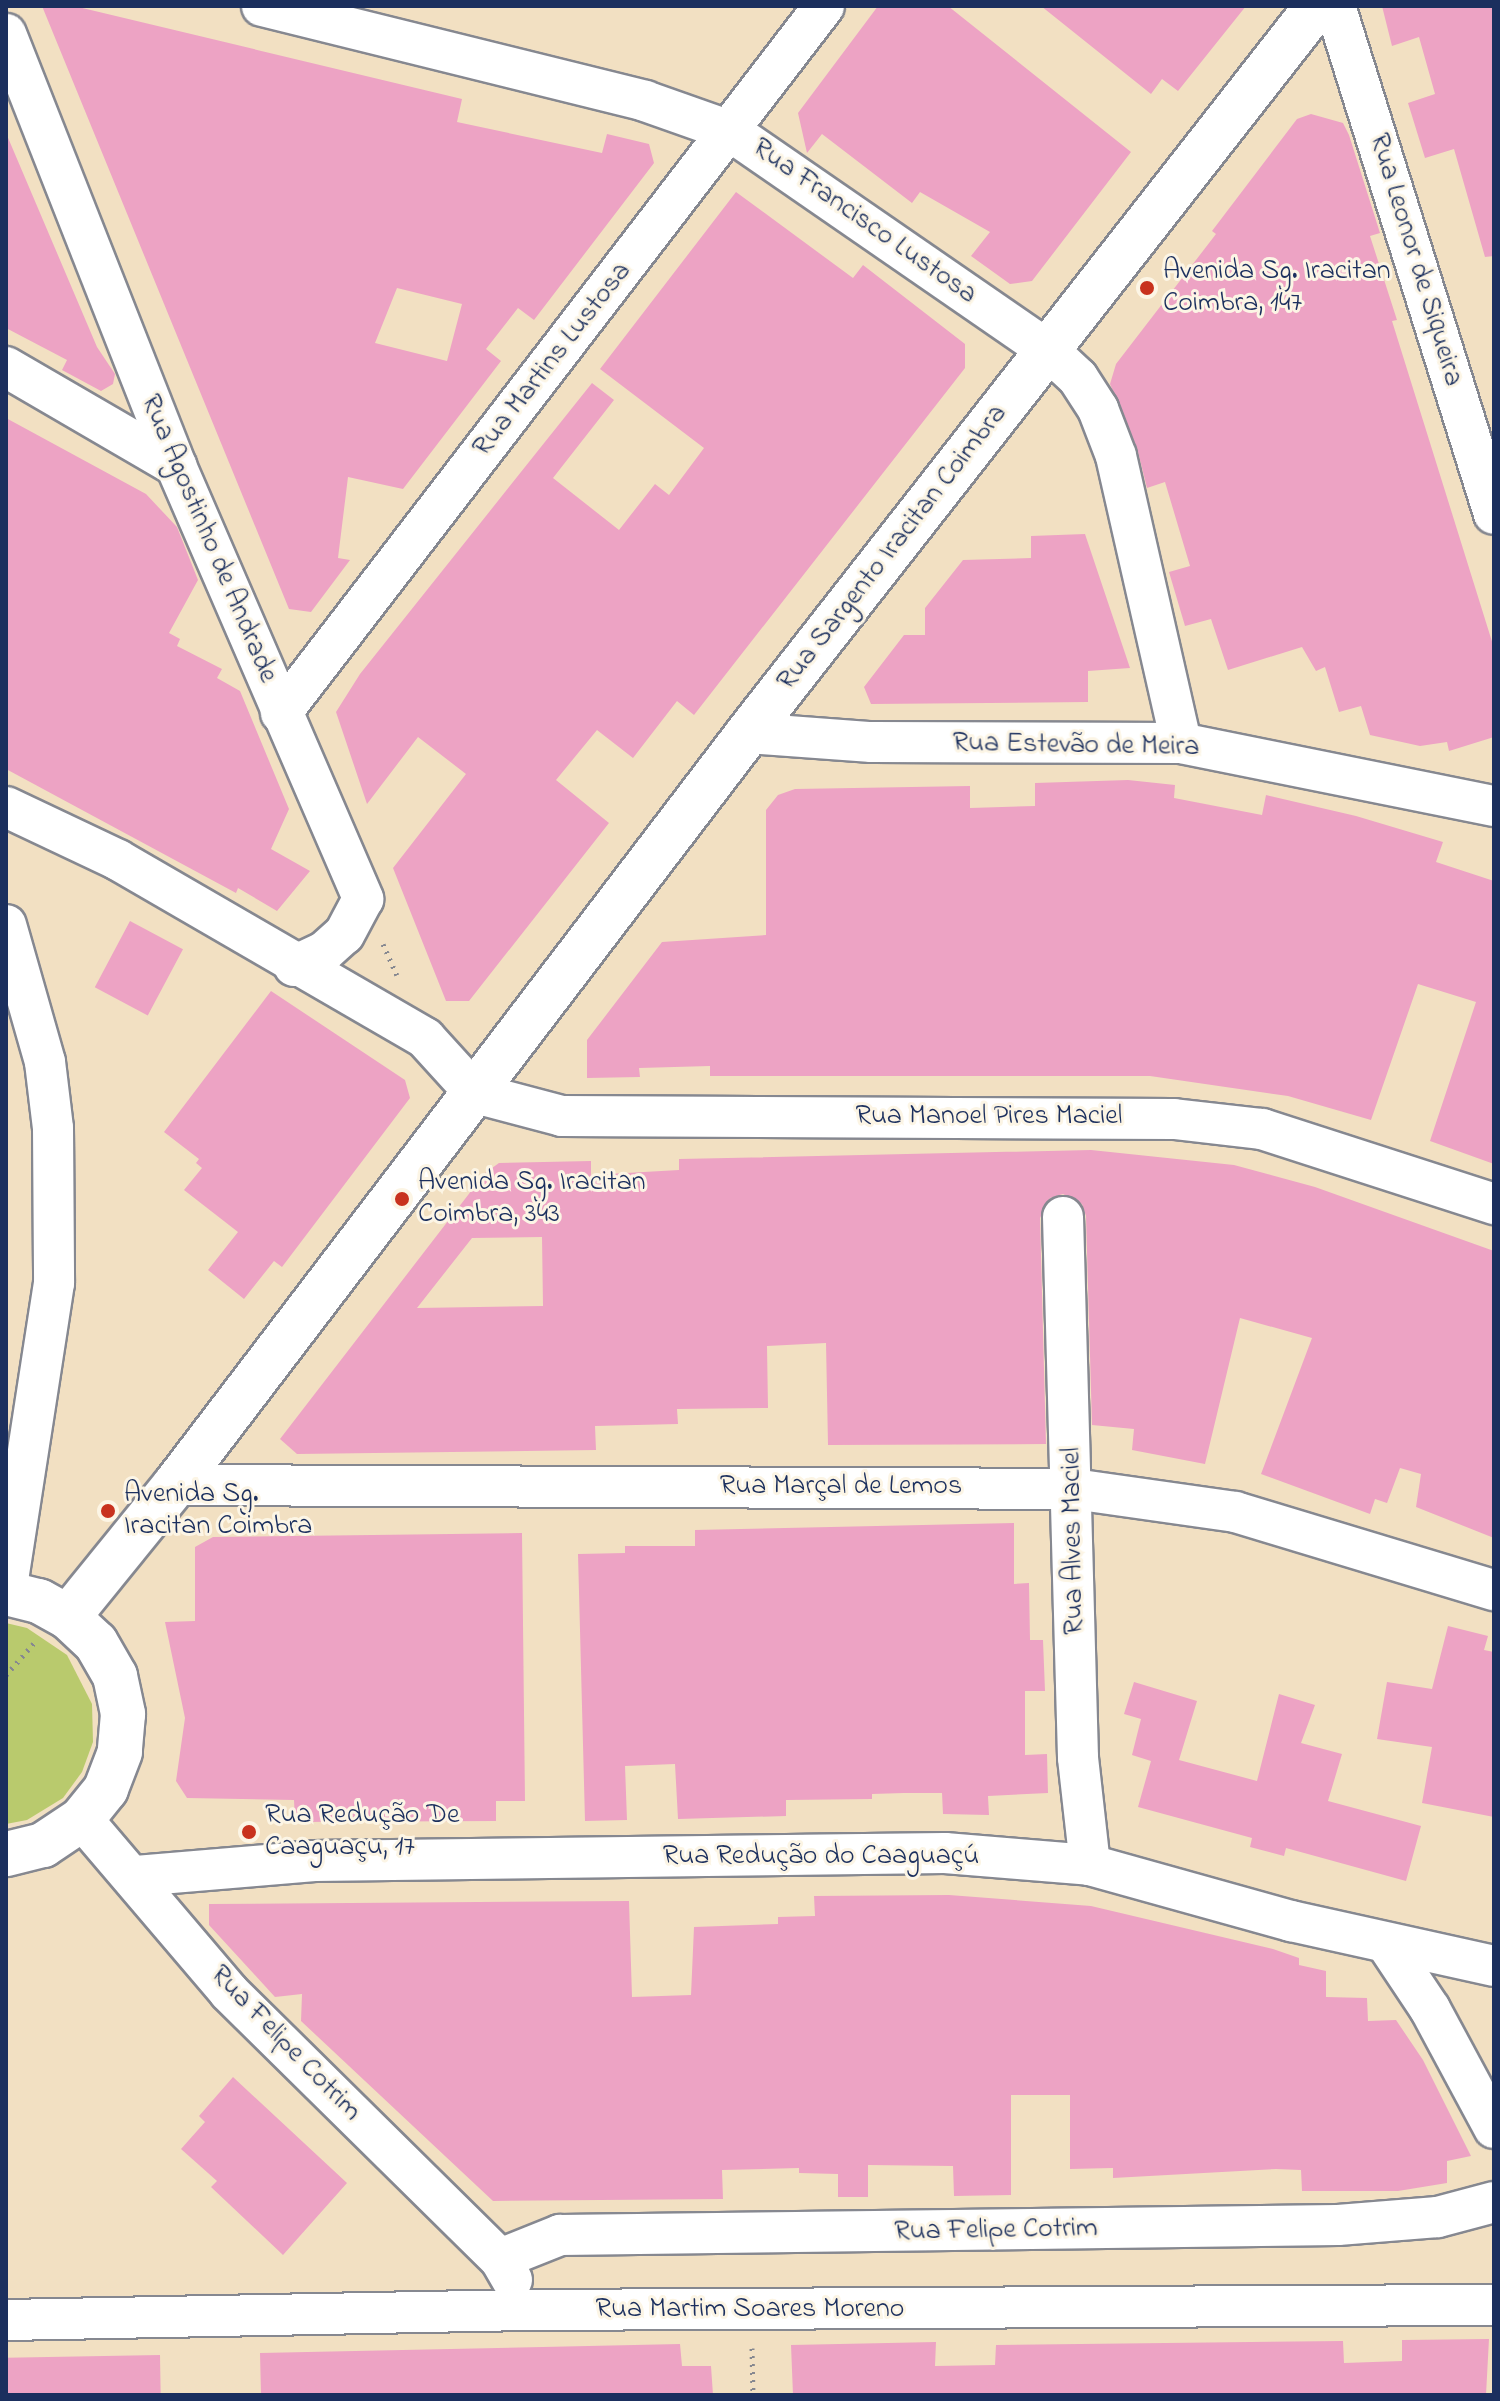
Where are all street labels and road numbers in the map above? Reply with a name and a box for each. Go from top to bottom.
street label: Rua Leonor de Siqueira [1361,130,1469,390]
street label: Rua Francisco Lustosa [745,132,983,312]
street label: Rua Martins Lustosa [467,256,639,464]
street label: Rua Agostinho de Andrade [132,390,284,688]
street label: Rua Sargento Iracitan Coimbra [771,398,1015,698]
street label: Rua Estevão de Meira [952,727,1200,765]
street label: Rua Manoel Pires Maciel [855,1100,1123,1134]
street label: Rua Alves Maciel [1056,1447,1092,1635]
street label: Rua Marçal de Lemos [720,1470,962,1504]
street label: Rua Redução do Caaguaçú [663,1840,979,1874]
street label: Rua Felipe Cotrim [202,1959,368,2129]
street label: Rua Felipe Cotrim [894,2212,1098,2250]
street label: Rua Martim Soares Moreno [596,2293,904,2327]

